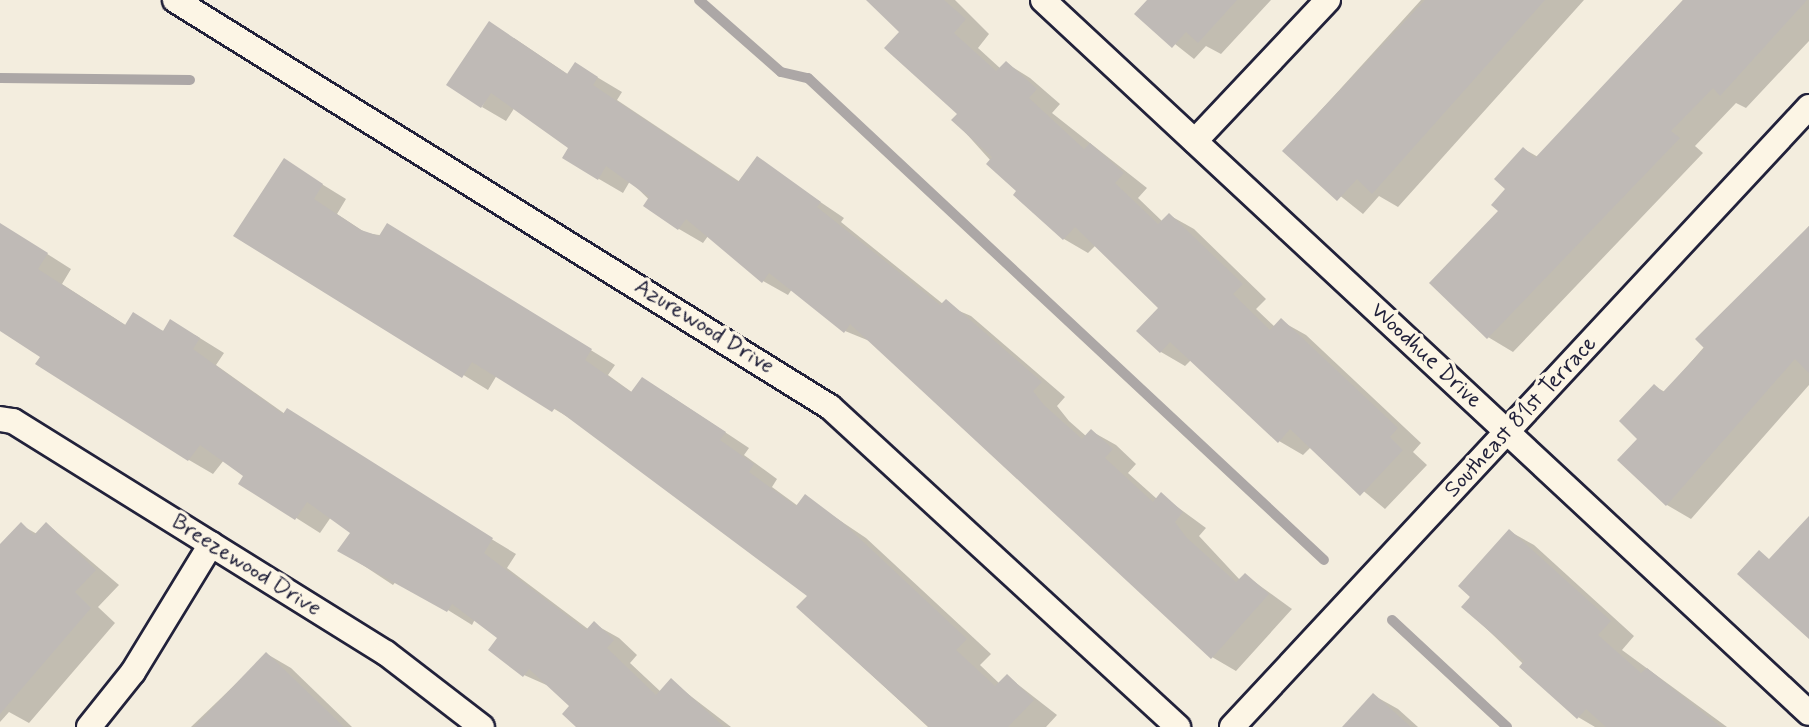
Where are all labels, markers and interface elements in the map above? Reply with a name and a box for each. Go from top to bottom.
street label: Azurewood Drive [630,273,778,381]
street label: Woodhue Drive [1365,297,1487,415]
street label: Southeast 81st Terrace [1439,330,1603,504]
street label: Breezewood Drive [167,509,325,623]

